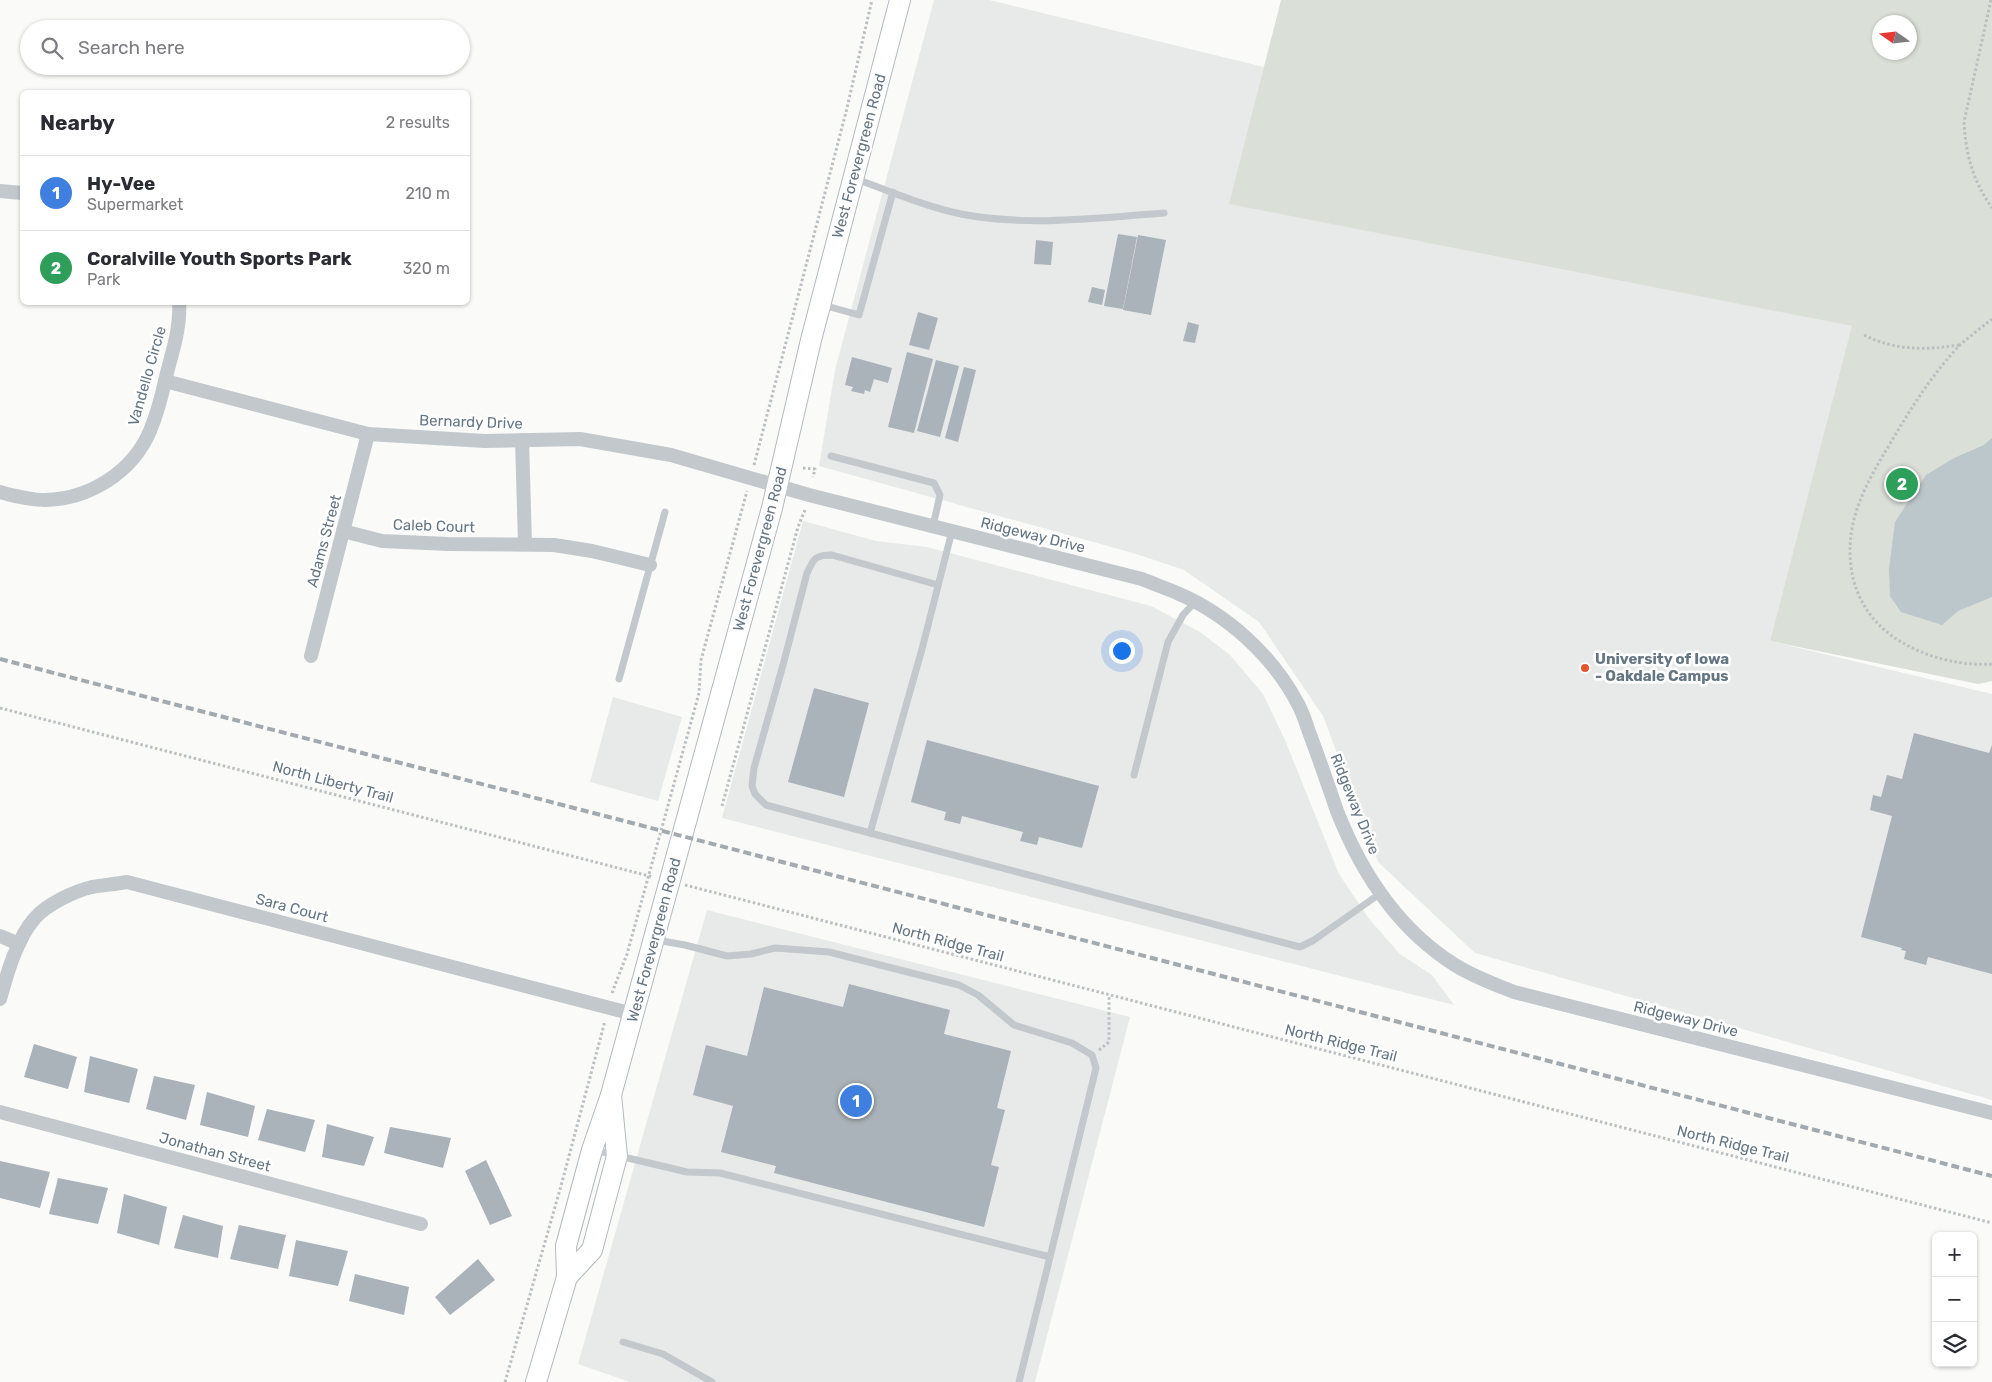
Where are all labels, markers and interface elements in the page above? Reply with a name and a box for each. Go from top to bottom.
north arrow [1872,15,1917,60]
search box [20,20,470,75]
icon: search [38,34,66,62]
text: Search here [78,36,185,59]
street label: West Forevergreen Road [828,72,890,240]
text: Nearby [40,110,115,135]
text: 2 results [386,113,450,132]
text: Hy-Vee [87,172,155,195]
text: 1 [52,184,60,203]
text: 210 m [405,184,450,203]
text: Supermarket [87,195,183,214]
text: Coralville Youth Sports Park [87,247,352,270]
text: 2 [51,259,61,278]
text: 320 m [403,259,450,278]
text: Park [87,270,120,289]
street label: Vandello Circle [124,324,170,428]
street label: Bernardy Drive [419,411,523,433]
street label: West Forevergreen Road [729,465,791,633]
pin: 2 [1886,465,1918,503]
street label: Adams Street [303,493,345,589]
street label: Ridgeway Drive [979,513,1087,557]
street label: Caleb Court [393,516,475,536]
your location [1109,638,1135,664]
place label: University of Iowa - Oakdale Campus [1595,650,1729,685]
marker: University of Iowa - Oakdale Campus [1579,662,1591,674]
street label: Ridgeway Drive [1327,751,1383,857]
street label: North Liberty Trail [271,757,395,807]
street label: West Forevergreen Road [623,856,685,1024]
street label: Sara Court [254,890,330,926]
street label: North Ridge Trail [890,918,1006,966]
street label: Ridgeway Drive [1632,997,1740,1041]
street label: North Ridge Trail [1283,1020,1399,1066]
pin: 1 [840,1082,872,1120]
street label: North Ridge Trail [1675,1121,1791,1167]
street label: Jonathan Street [157,1128,273,1176]
map controls [1932,1232,1977,1367]
button: + [1932,1232,1977,1277]
button: − [1932,1277,1977,1322]
button: layers [1932,1322,1977,1367]

